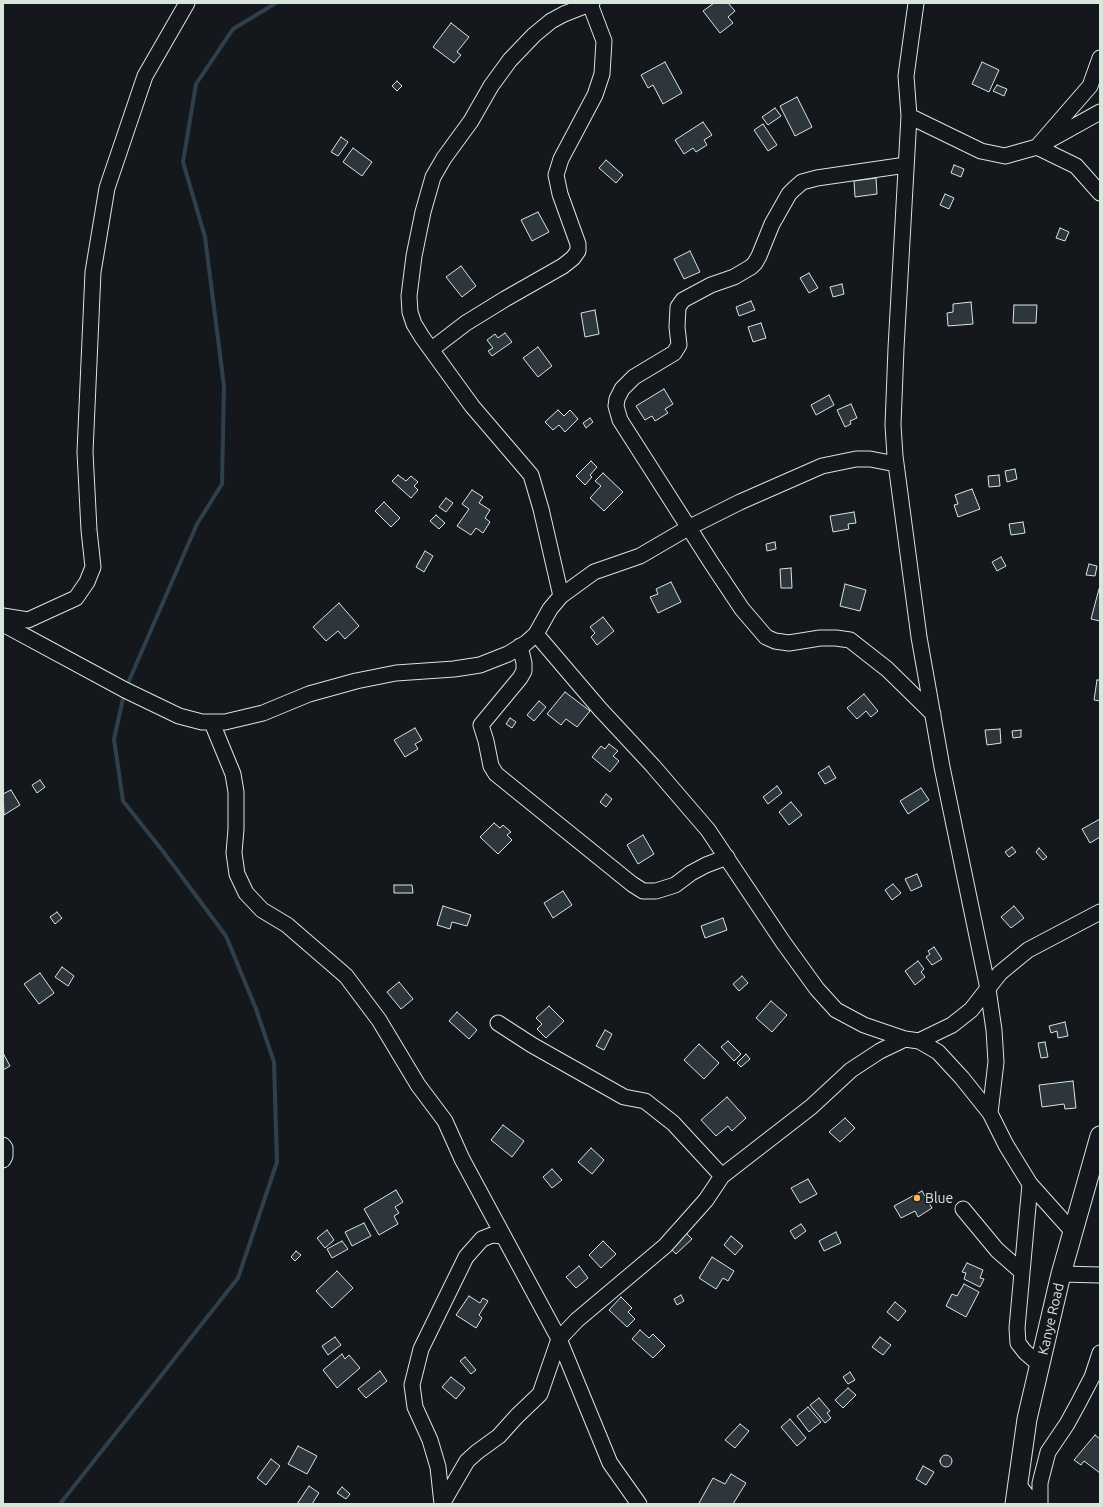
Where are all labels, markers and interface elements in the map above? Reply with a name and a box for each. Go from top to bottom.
place label: Blue [925,1190,953,1206]
marker: Blue [912,1193,922,1203]
street label: Kanye Road [1035,1281,1067,1357]

